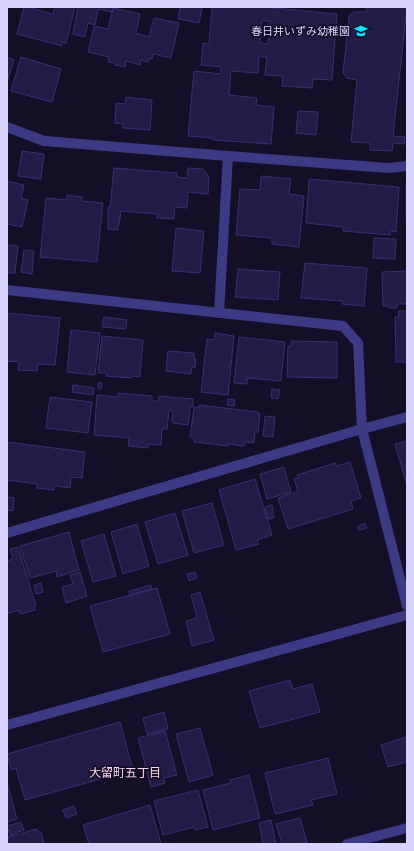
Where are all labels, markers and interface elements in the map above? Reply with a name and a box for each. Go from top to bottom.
school or university icon: 春日井いずみ幼稚園 [353,23,369,39]
place label: 春日井いずみ幼稚園 [251,24,350,38]
district label: 大留町五丁目 [89,765,161,780]

